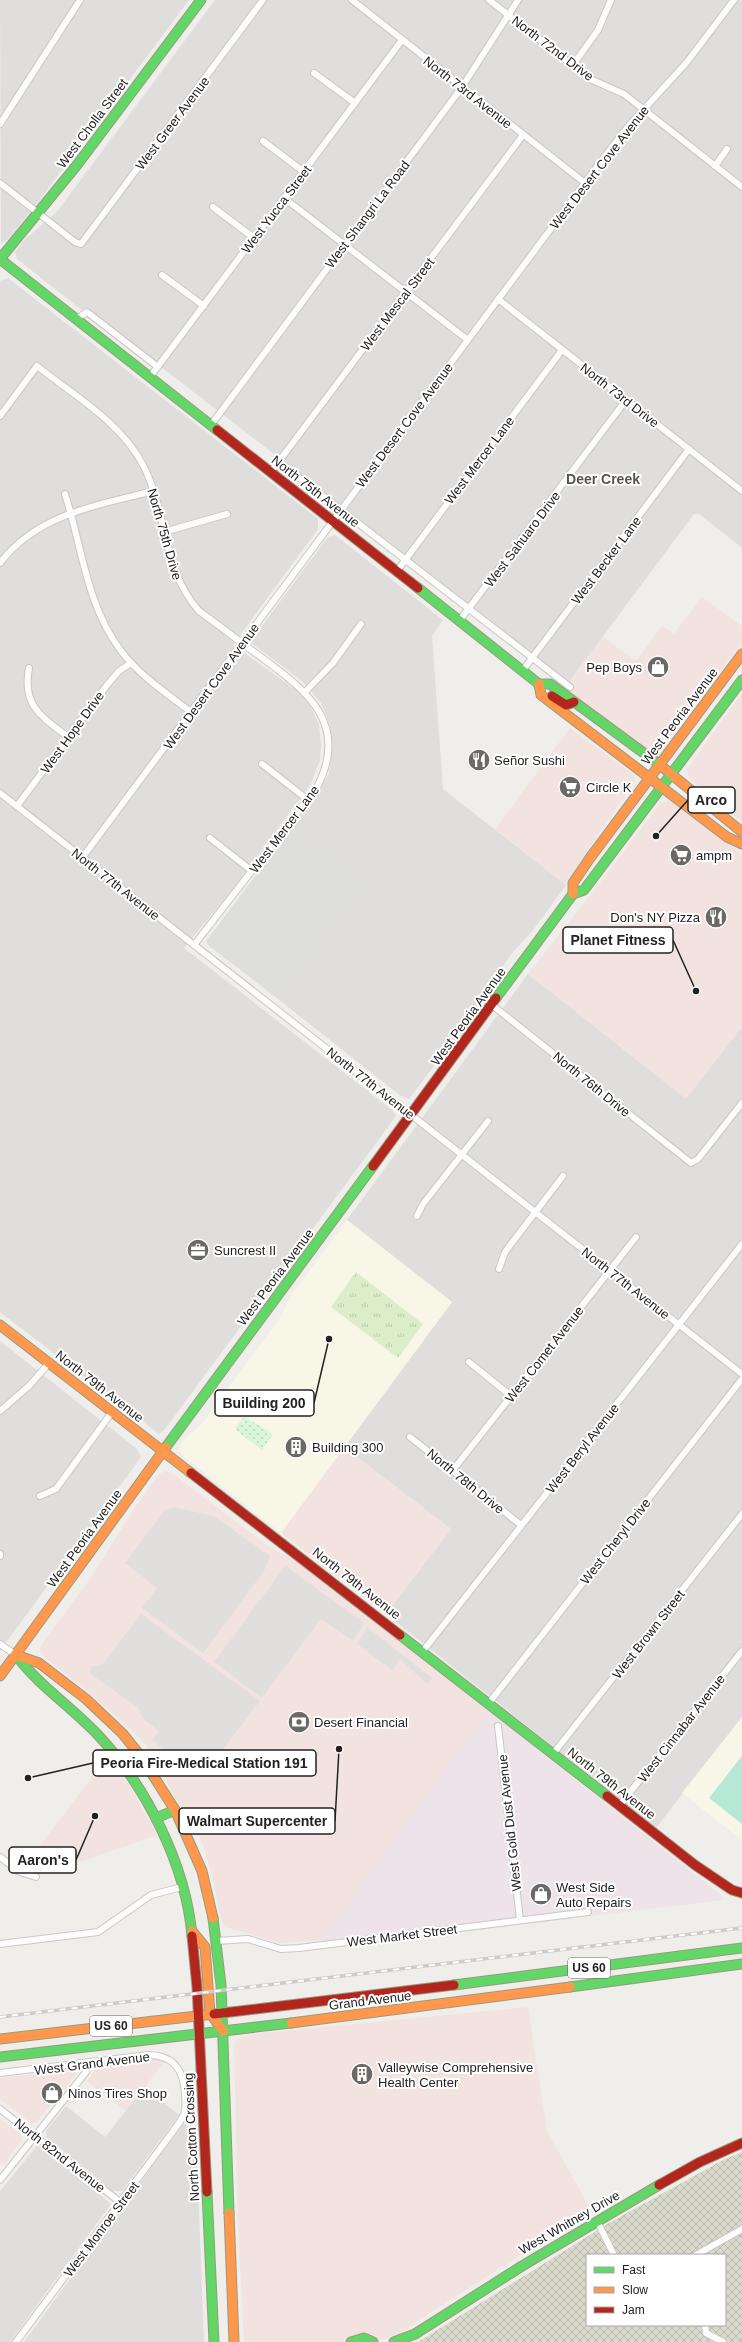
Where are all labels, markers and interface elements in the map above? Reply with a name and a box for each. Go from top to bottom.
street label: North 72nd Drive [509,13,596,84]
street label: North 73rd Avenue [420,53,515,132]
street label: West Greer Avenue [132,74,212,173]
street label: West Cholla Street [54,75,131,171]
street label: West Desert Cove Avenue [547,103,652,232]
street label: West Shangri La Road [322,158,413,271]
street label: West Yucca Street [238,162,315,256]
street label: West Mescal Street [358,255,437,354]
street label: West Desert Cove Avenue [353,360,456,491]
street label: North 73rd Drive [577,360,662,431]
street label: West Mercer Lane [442,413,517,507]
street label: North 75th Avenue [269,452,363,530]
district label: Deer Creek [566,471,640,487]
street label: North 75th Drive [144,487,185,582]
street label: West Sahuaro Drive [481,488,563,590]
street label: West Becker Lane [569,513,644,607]
street label: West Desert Cove Avenue [161,620,262,752]
shop icon: Pep Boys [645,654,671,680]
place label: Pep Boys [586,660,642,675]
street label: West Peoria Avenue [638,665,721,768]
street label: West Hope Drive [38,688,107,776]
restaurant icon: Señor Sushi [466,747,492,773]
place label: Señor Sushi [494,753,565,768]
supermarket icon: Circle K [557,774,583,800]
place label: Circle K [586,780,632,795]
street label: West Mercer Lane [247,782,322,876]
callout: Arco [688,787,735,813]
text: Arco [695,792,727,808]
supermarket icon: ampm [668,842,694,868]
street label: North 77th Avenue [69,845,163,923]
place label: ampm [696,848,732,863]
restaurant icon: Don's NY Pizza [703,904,729,930]
place label: Don's NY Pizza [610,910,701,925]
callout: Planet Fitness [563,927,673,953]
text: Planet Fitness [571,932,666,948]
street label: West Peoria Avenue [428,964,509,1068]
street label: North 77th Avenue [324,1044,418,1122]
street label: North 76th Drive [550,1049,633,1120]
street label: West Peoria Avenue [234,1226,317,1329]
office icon: Suncrest II [185,1237,211,1263]
place label: Suncrest II [214,1243,276,1258]
street label: North 77th Avenue [579,1244,673,1322]
street label: West Comet Avenue [502,1303,587,1405]
street label: North 79th Avenue [53,1347,147,1425]
callout: Building 200 [215,1390,314,1416]
text: Building 200 [222,1395,306,1411]
street label: West Beryl Avenue [543,1401,622,1496]
building icon: Building 300 [283,1434,309,1460]
place label: Building 300 [312,1440,384,1455]
street label: North 78th Drive [424,1446,507,1517]
street label: West Peoria Avenue [44,1486,125,1590]
street label: West Cheryl Drive [577,1496,653,1587]
street label: North 79th Avenue [310,1544,404,1622]
street label: West Brown Street [609,1587,688,1682]
street label: West Cinnabar Avenue [635,1671,728,1785]
bank icon: Desert Financial [286,1709,312,1735]
place label: Desert Financial [314,1715,408,1730]
street label: North 79th Avenue [565,1744,659,1822]
callout: Peoria Fire-Medical Station 191 [93,1750,316,1776]
street label: West Gold Dust Avenue [495,1754,524,1892]
text: Peoria Fire-Medical Station 191 [101,1755,308,1771]
callout: Walmart Supercenter [179,1808,335,1834]
text: Walmart Supercenter [187,1813,328,1829]
callout: Aaron's [9,1847,76,1873]
text: Aaron's [17,1852,69,1868]
place label: West Side Auto Repairs [556,1880,632,1910]
shop icon: West Side Auto Repairs [528,1881,554,1907]
street label: West Market Street [346,1921,458,1950]
road number: US 60 [568,1958,610,1978]
street label: Grand Avenue [328,1988,412,2013]
road number: US 60 [90,2016,132,2036]
street label: West Grand Avenue [34,2049,150,2078]
place label: Valleywise Comprehensive Health Center [378,2060,533,2090]
building icon: Valleywise Comprehensive Health Center [349,2061,375,2087]
street label: North Cotton Crossing [181,2072,202,2202]
shop icon: Ninos Tires Shop [39,2080,65,2106]
place label: Ninos Tires Shop [68,2086,167,2101]
street label: North 82nd Avenue [11,2115,108,2195]
street label: West Monroe Street [61,2178,142,2280]
street label: West Whitney Drive [516,2187,622,2257]
legend [586,2254,726,2326]
text: Fast [622,2263,646,2277]
text: Slow [622,2283,648,2297]
text: Jam [622,2303,645,2317]

